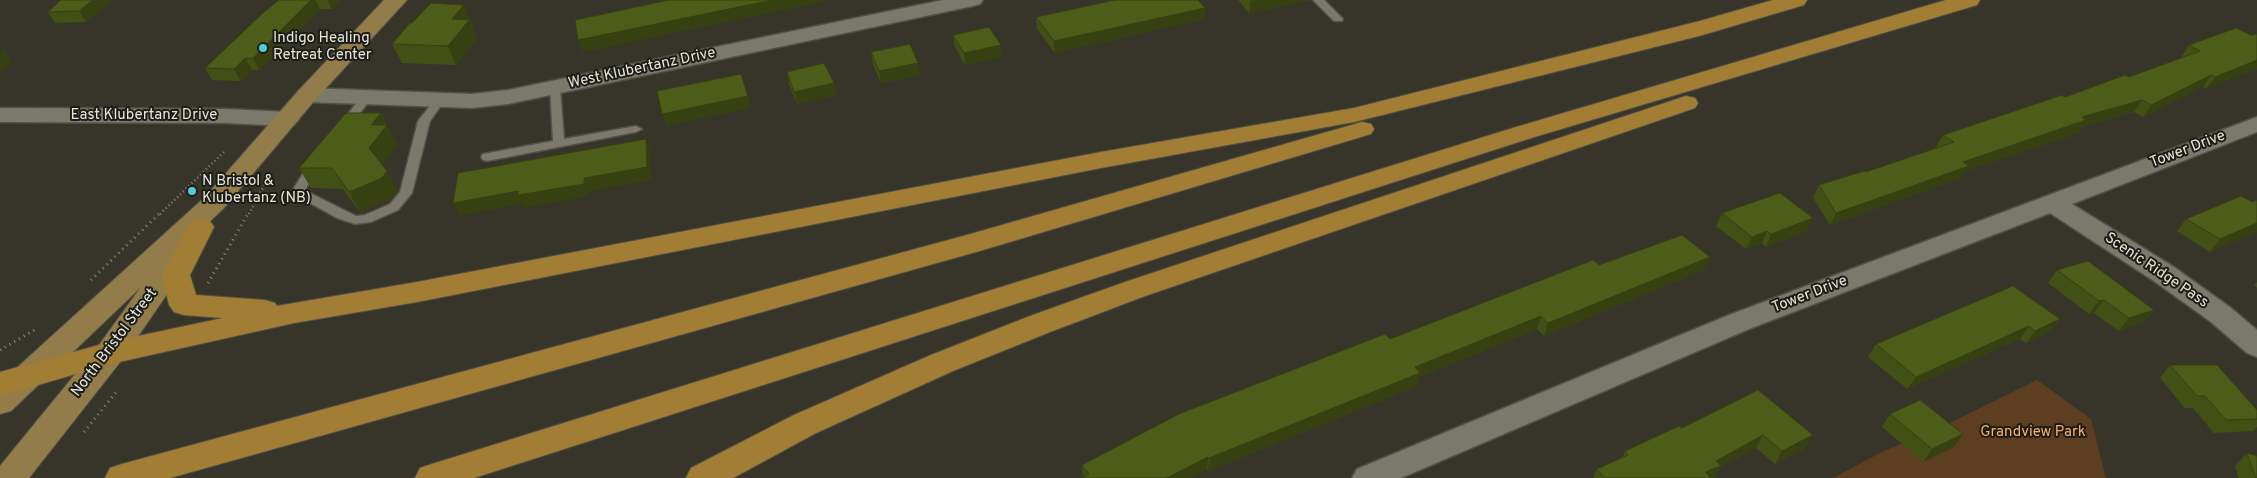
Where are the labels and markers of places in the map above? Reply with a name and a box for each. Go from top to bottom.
place label: Indigo Healing Retreat Center [273,30,372,65]
marker: Indigo Healing Retreat Center [257,42,269,54]
place label: N Bristol & Klubertanz (NB) [202,173,311,208]
marker: N Bristol & Klubertanz (NB) [186,185,198,197]

